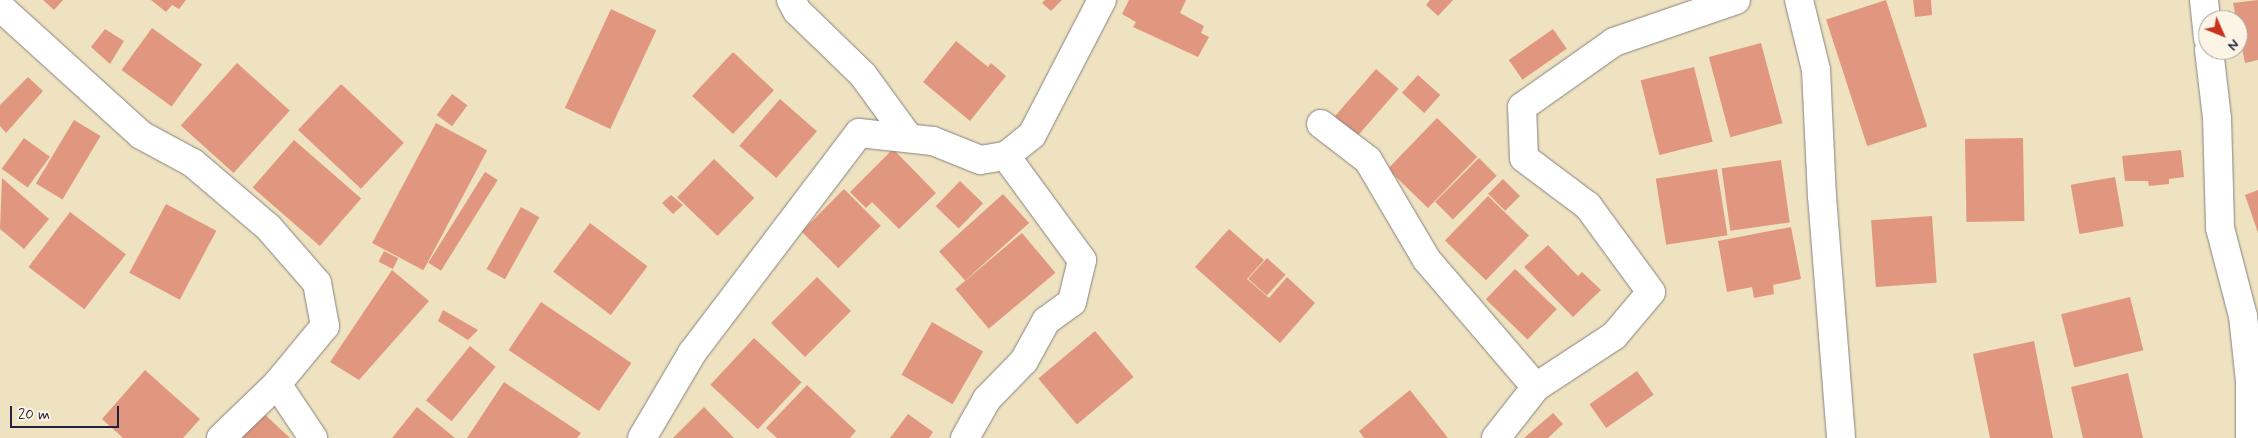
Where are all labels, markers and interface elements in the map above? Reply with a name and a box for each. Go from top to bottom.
north arrow [2198,10,2248,60]
text: N [2223,35,2243,54]
scale bar [12,396,121,428]
text: 20 m [18,405,50,425]

